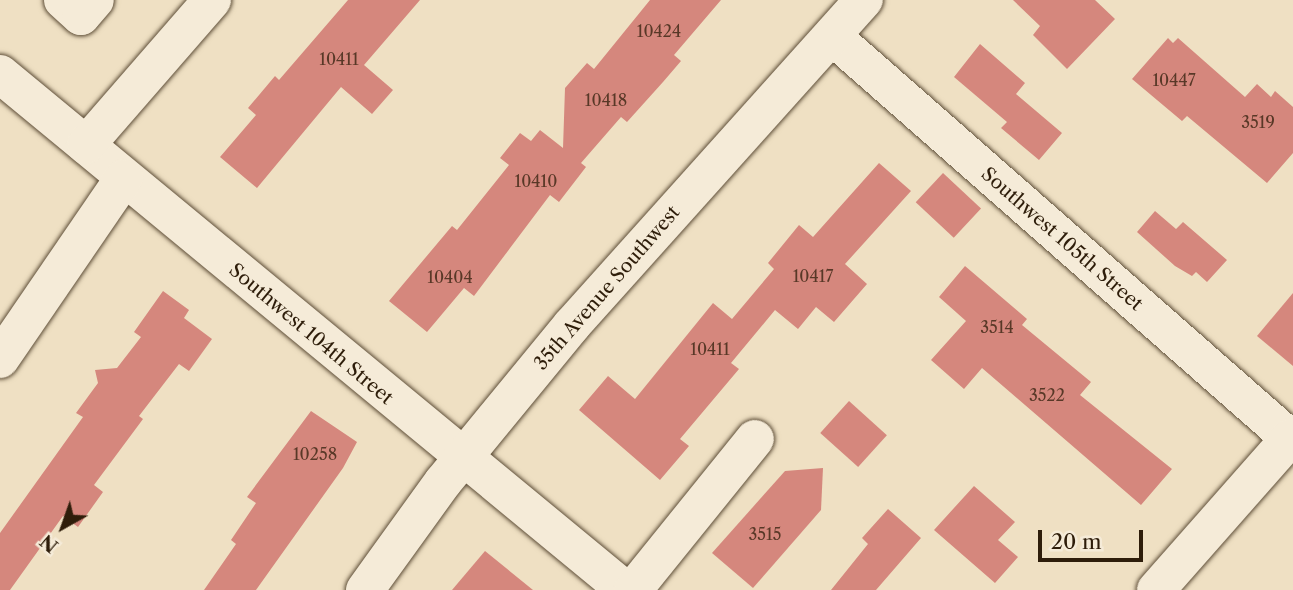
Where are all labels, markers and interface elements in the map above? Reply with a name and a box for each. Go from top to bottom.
house number: 10424 [637,21,681,41]
house number: 10411 [319,49,359,69]
house number: 10447 [1152,70,1196,90]
house number: 10418 [585,90,627,110]
house number: 3519 [1241,112,1275,132]
street label: Southwest 105th Street [977,163,1147,315]
house number: 10410 [515,171,557,191]
street label: 35th Avenue Southwest [529,201,685,375]
street label: Southwest 104th Street [224,259,398,409]
house number: 10417 [793,266,833,286]
house number: 10404 [427,267,473,287]
house number: 3514 [980,317,1014,337]
house number: 10411 [690,339,730,359]
house number: 3522 [1029,385,1065,405]
house number: 10258 [293,444,337,464]
north arrow [28,492,98,562]
scale bar [1041,516,1146,560]
house number: 3515 [749,524,781,544]
text: N [35,529,63,558]
text: 20 m [1051,529,1102,554]

